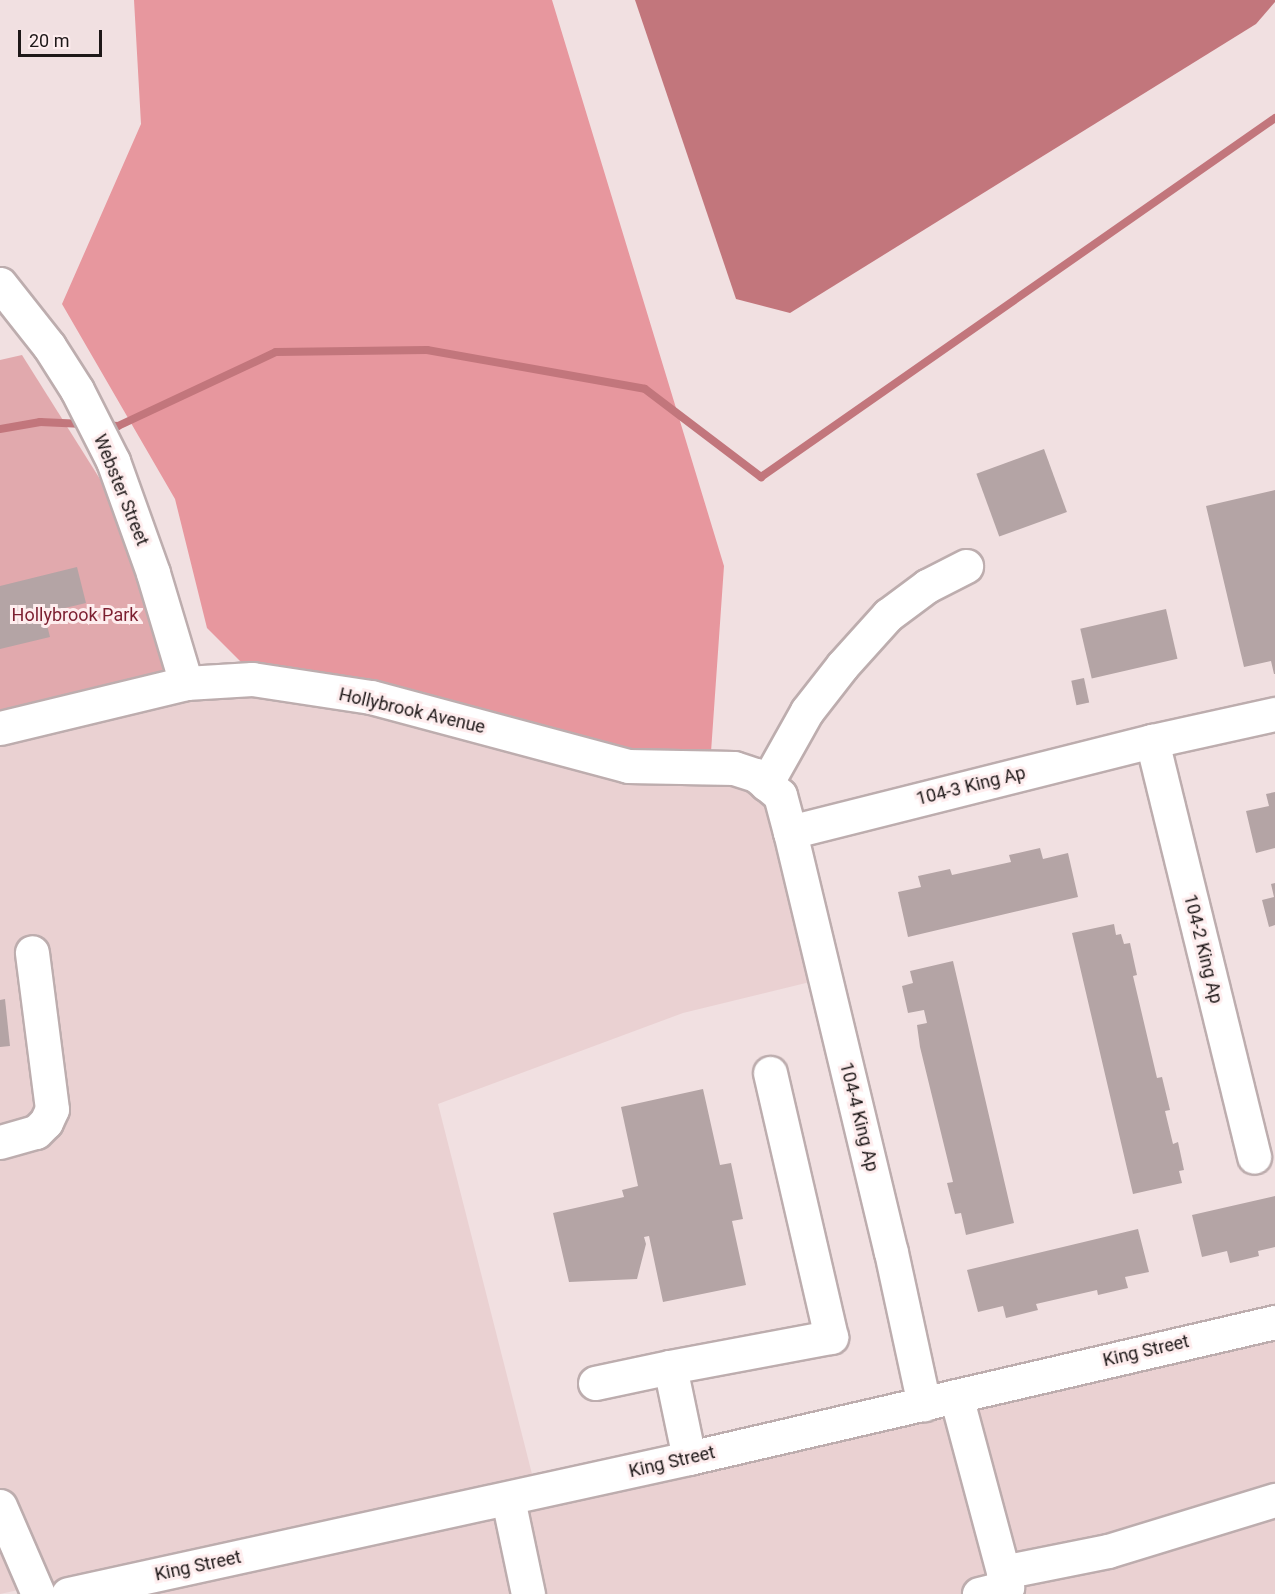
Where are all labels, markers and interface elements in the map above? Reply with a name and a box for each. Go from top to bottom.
scale bar [21,18,105,56]
text: 20 m [29,30,69,51]
street label: Webster Street [89,431,153,549]
park label: Hollybrook Park [12,604,138,626]
street label: Hollybrook Avenue [337,684,487,738]
street label: 104-3 King Ap [914,762,1028,810]
street label: 104-2 King Ap [1179,892,1227,1006]
street label: 104-4 King Ap [835,1060,883,1174]
street label: King Street [1101,1331,1191,1371]
street label: King Street [627,1442,717,1482]
street label: King Street [153,1546,243,1586]

